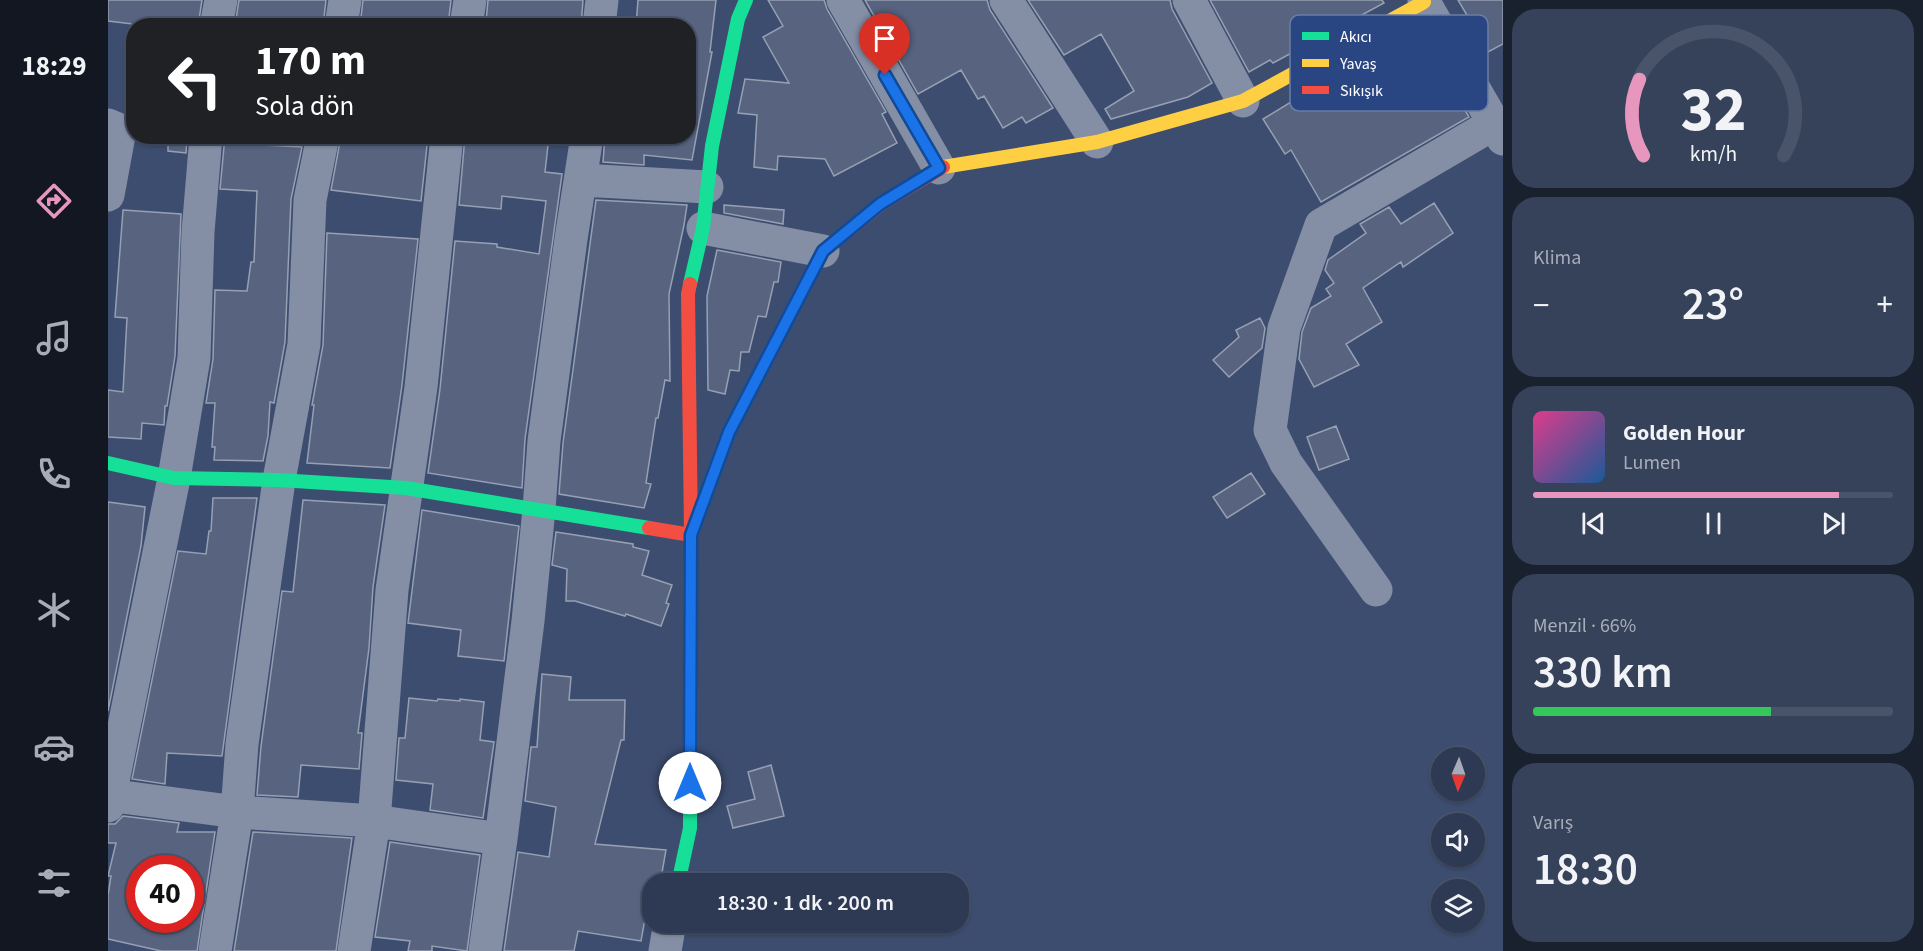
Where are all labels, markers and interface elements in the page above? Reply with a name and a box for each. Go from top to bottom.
pin [859,13,910,75]
legend [1290,15,1488,111]
icon: arrive [868,22,901,55]
text: Akıcı [1340,26,1372,48]
text: 170 m [255,31,366,91]
icon: left [156,42,234,120]
text: 18:29 [21,47,87,86]
text: Yavaş [1339,53,1377,75]
text: 32 [1680,66,1746,155]
text: Sıkışık [1340,80,1383,102]
text: Sola dön [255,87,354,126]
text: km/h [1689,139,1737,170]
icon: directions [33,180,75,222]
text: Klima [1533,244,1581,272]
text: 23° [1682,273,1744,337]
text: − [1533,282,1549,329]
text: + [1877,282,1893,329]
icon: music [33,317,75,359]
text: Golden Hour [1623,417,1745,449]
text: Lumen [1623,449,1681,477]
icon: phone [33,453,75,495]
icon: previous [1577,507,1610,540]
icon: pause [1697,507,1730,540]
icon: next [1817,507,1850,540]
icon: climate [33,589,75,631]
text: Menzil · 66% [1533,612,1636,640]
text: 330 km [1533,641,1673,705]
icon: car [33,726,75,768]
north arrow [1431,747,1485,801]
map controls [1431,747,1485,933]
position arrow [658,751,722,815]
text: Varış [1533,809,1573,837]
button: sound [1431,813,1485,867]
text: 18:30 [1533,838,1638,902]
speed limit sign: 40 [126,855,204,933]
icon: filters [33,862,75,904]
button: layers [1431,879,1485,933]
text: 18:30 · 1 dk · 200 m [717,887,894,919]

